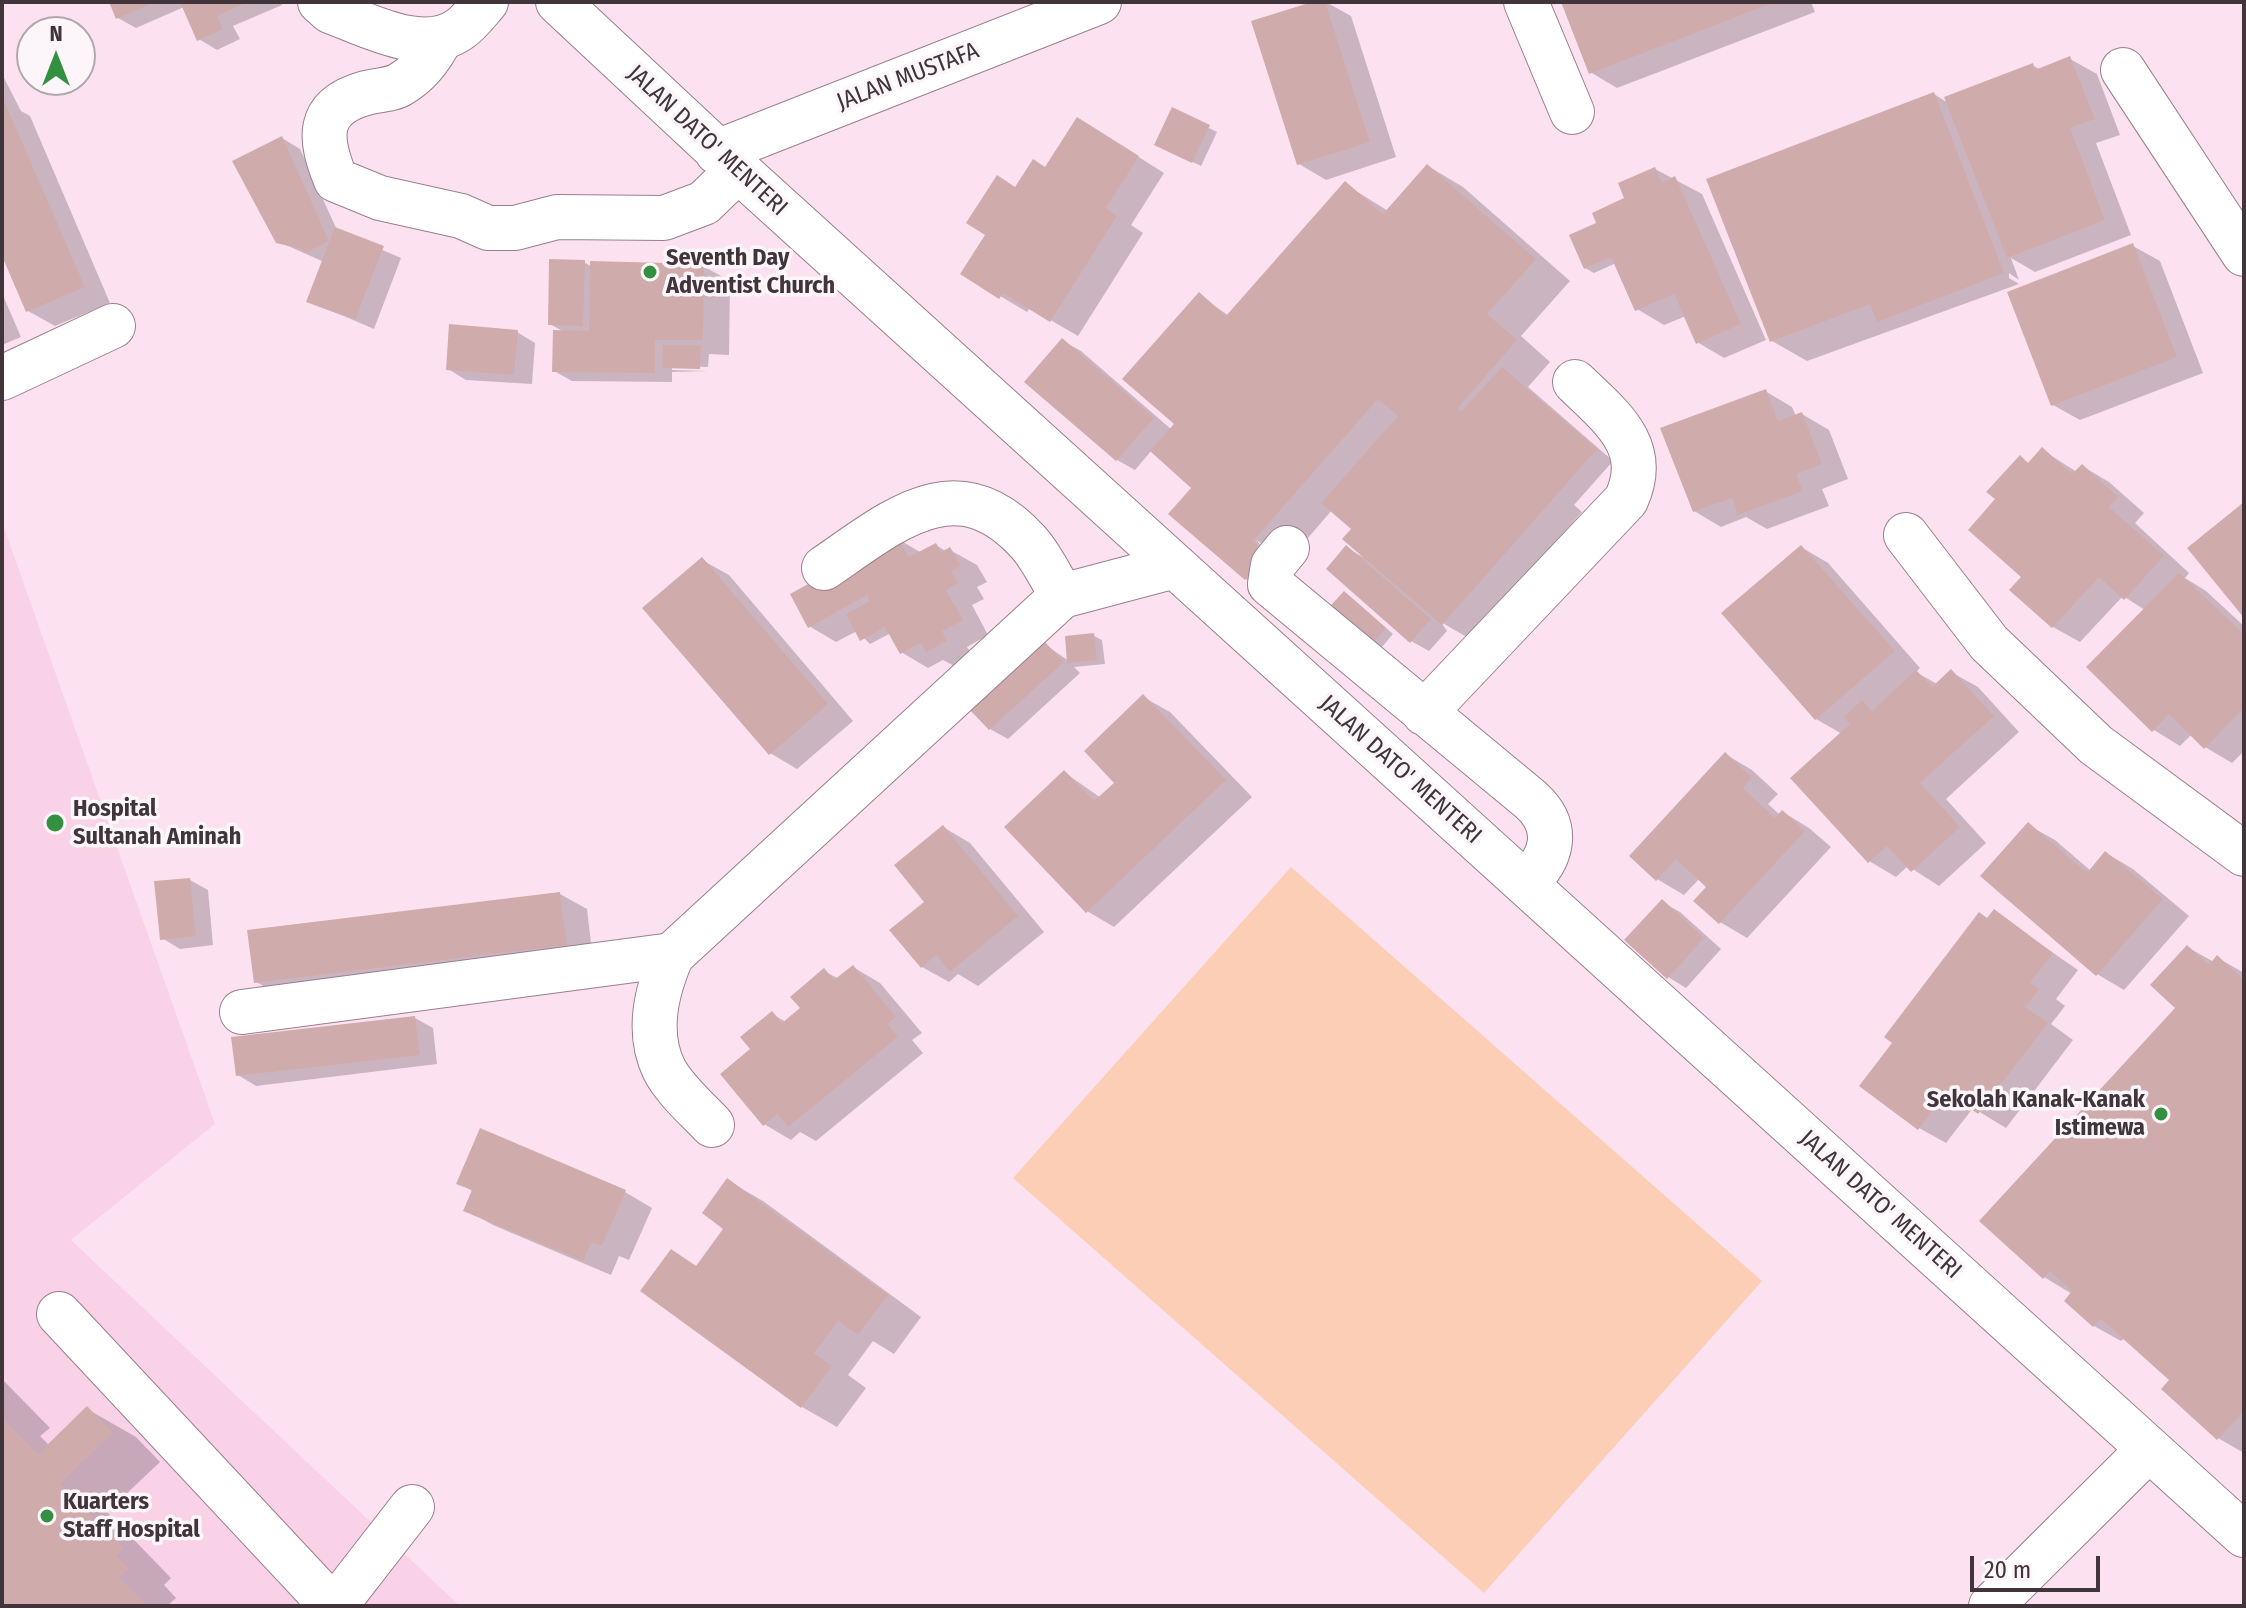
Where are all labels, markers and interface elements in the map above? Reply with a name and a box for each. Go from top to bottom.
north arrow [16,16,96,96]
text: N [49,20,63,47]
street label: JALAN MUSTAFA [833,37,983,117]
street label: JALAN DATO' MENTERI [621,59,793,223]
place label: Seventh Day Adventist Church [666,244,835,300]
marker: Seventh Day Adventist Church [641,263,659,281]
street label: JALAN DATO' MENTERI [1313,690,1487,850]
place label: Hospital Sultanah Aminah [73,795,241,851]
marker: Hospital Sultanah Aminah [44,812,66,834]
place label: Sekolah Kanak-Kanak Istimewa [1927,1086,2145,1142]
marker: Sekolah Kanak-Kanak Istimewa [2152,1105,2170,1123]
street label: JALAN DATO' MENTERI [1793,1125,1967,1285]
place label: Kuarters Staff Hospital [63,1488,200,1544]
marker: Kuarters Staff Hospital [38,1507,56,1525]
scale bar [1974,1540,2104,1590]
text: 20 m [1984,1556,2031,1584]

